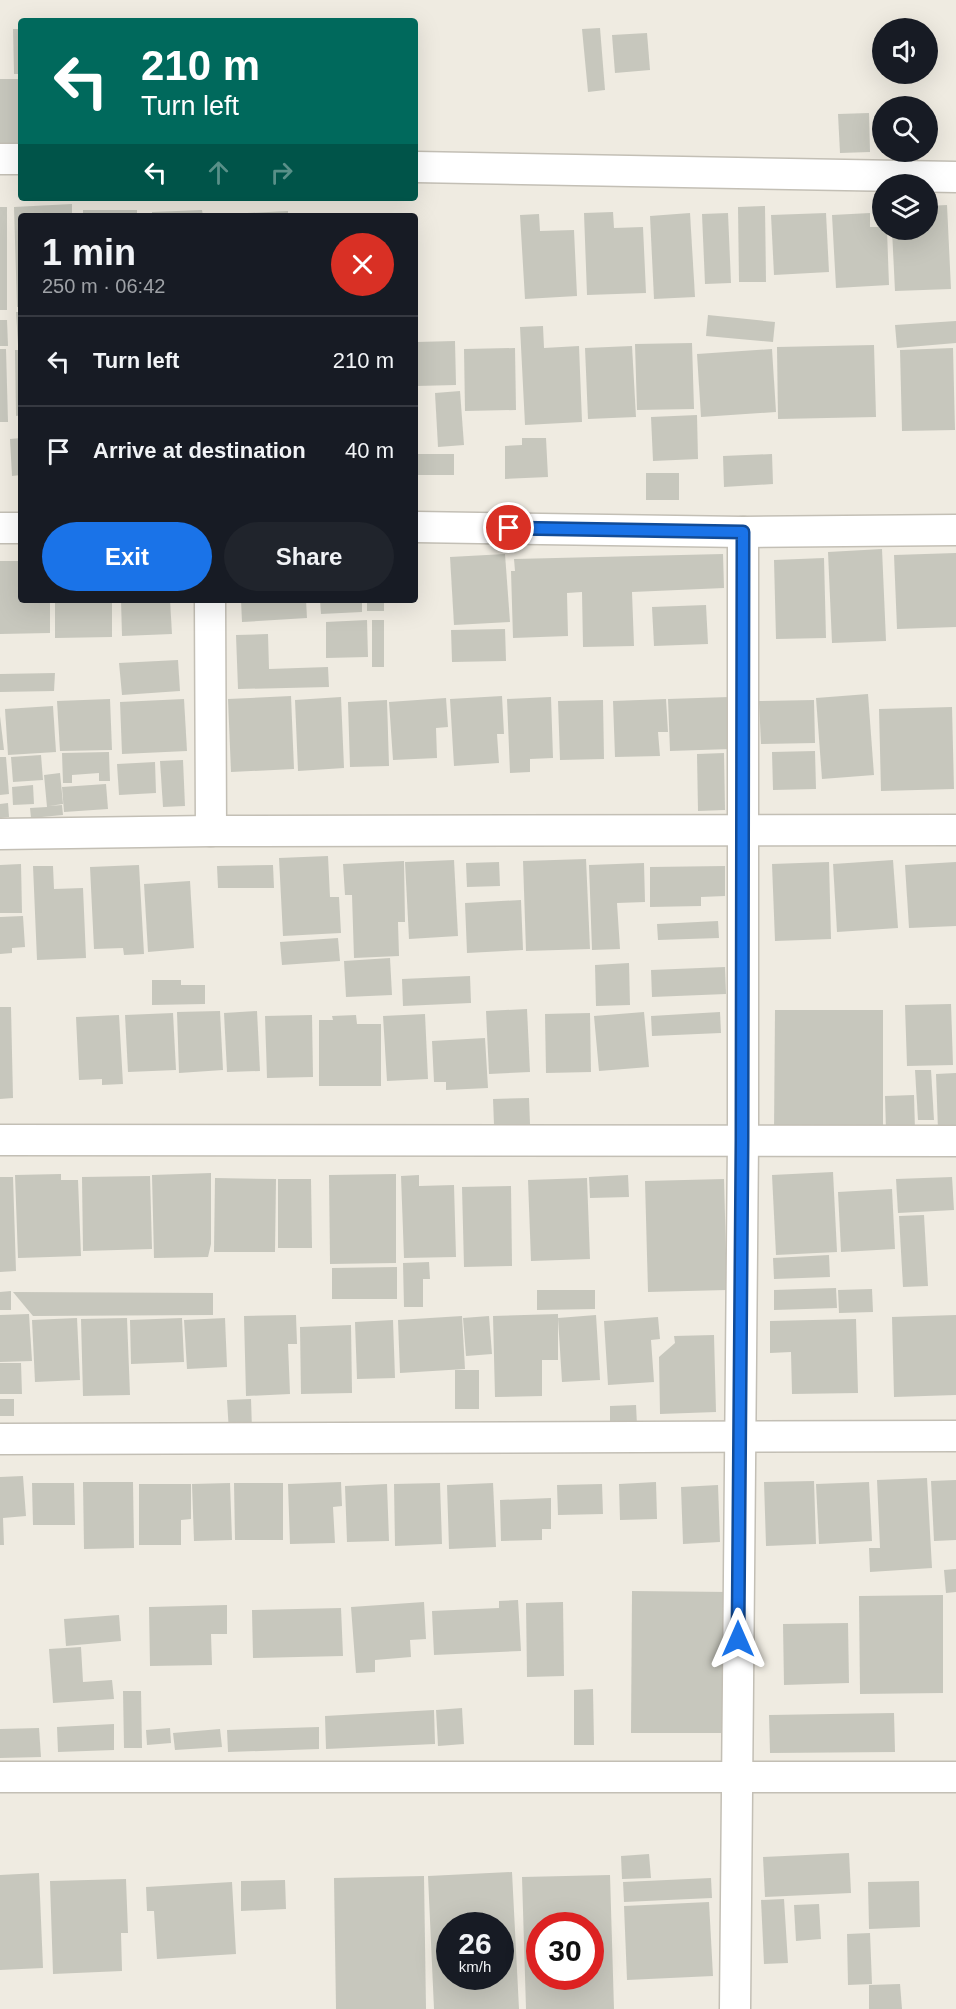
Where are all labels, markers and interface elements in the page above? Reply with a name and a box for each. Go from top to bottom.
map controls [872,18,938,240]
button: sound [872,18,938,84]
icon: left [42,42,120,120]
text: 210 m [141,42,260,89]
text: Turn left [141,91,239,121]
button: search [872,96,938,162]
icon: left [139,156,172,189]
icon: ahead [202,156,235,189]
icon: right [265,156,298,189]
button: layers [872,174,938,240]
text: 1 min [42,232,136,273]
button: close [331,233,394,296]
text: 250 m · 06:42 [42,275,165,297]
icon: left [42,345,75,378]
text: Turn left [93,348,179,373]
text: 210 m [333,348,394,373]
icon: arrive [42,435,75,468]
text: Arrive at destination [93,438,306,463]
text: 40 m [345,438,394,463]
pin [483,502,534,553]
icon: arrive [492,511,525,544]
button: Exit [42,522,212,591]
button: Share [224,522,394,591]
position arrow [706,1607,770,1671]
speed limit sign: 30 [526,1912,604,1990]
text: 26 [458,1927,492,1960]
text: km/h [459,1958,491,1975]

